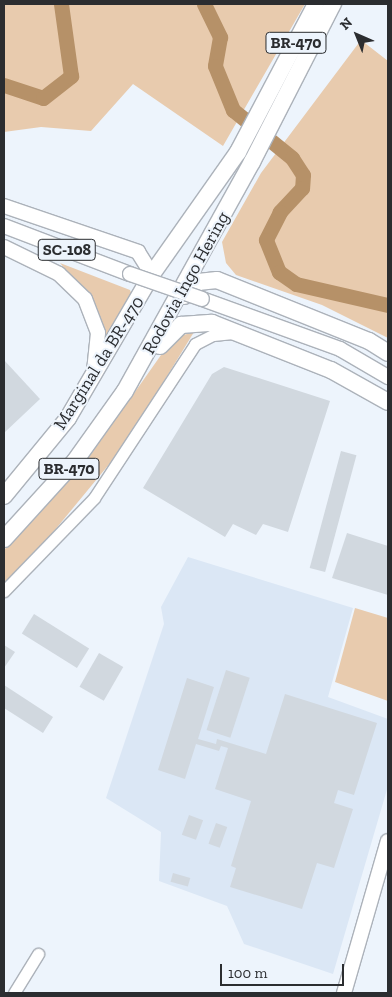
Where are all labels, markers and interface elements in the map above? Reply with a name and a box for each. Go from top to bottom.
north arrow [332,10,382,60]
text: N [336,14,356,34]
road number: BR-470 [265,29,327,56]
street label: Rodovia Ingo Hering [138,208,234,358]
road number: SC-108 [37,236,97,264]
street label: Marginal da BR-470 [49,292,149,434]
road number: BR-470 [38,456,100,482]
scale bar [222,954,346,986]
text: 100 m [228,964,267,982]

